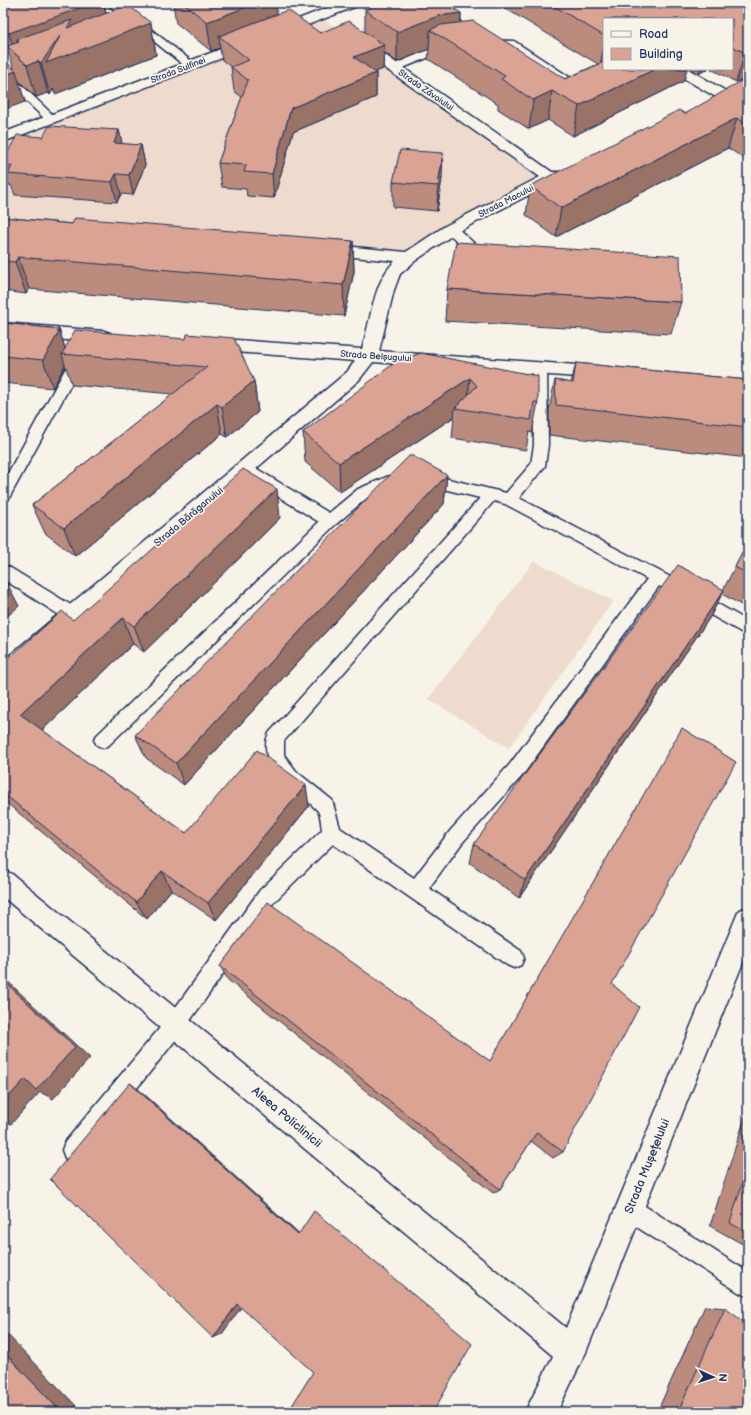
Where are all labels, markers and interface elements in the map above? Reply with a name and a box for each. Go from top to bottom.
legend [603,18,733,70]
text: Road [639,27,668,42]
text: Building [639,47,683,62]
street label: Strada Sulfinei [149,55,207,86]
street label: Strada Zăvoiului [396,67,456,114]
street label: Strada Macului [477,183,536,220]
street label: Strada Belșugului [340,349,412,364]
street label: Strada Bărăganului [152,484,226,549]
street label: Aleea Policlinicii [249,1084,325,1151]
street label: Strada Mușețelului [622,1116,673,1216]
north arrow [693,1357,733,1397]
text: N [716,1373,729,1382]

